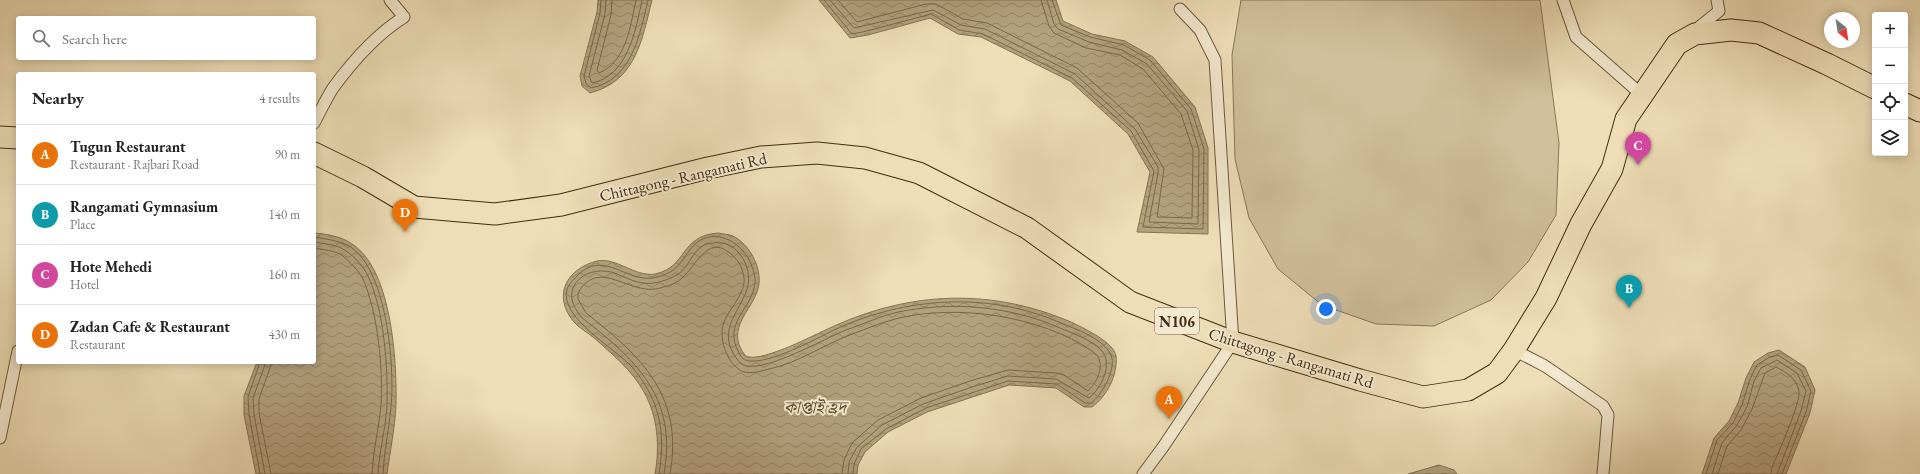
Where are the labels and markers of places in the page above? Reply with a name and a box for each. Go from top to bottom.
pin: C [1625,132,1651,165]
pin: D [392,199,418,232]
pin: B [1616,275,1642,308]
pin: A [1156,386,1182,419]

